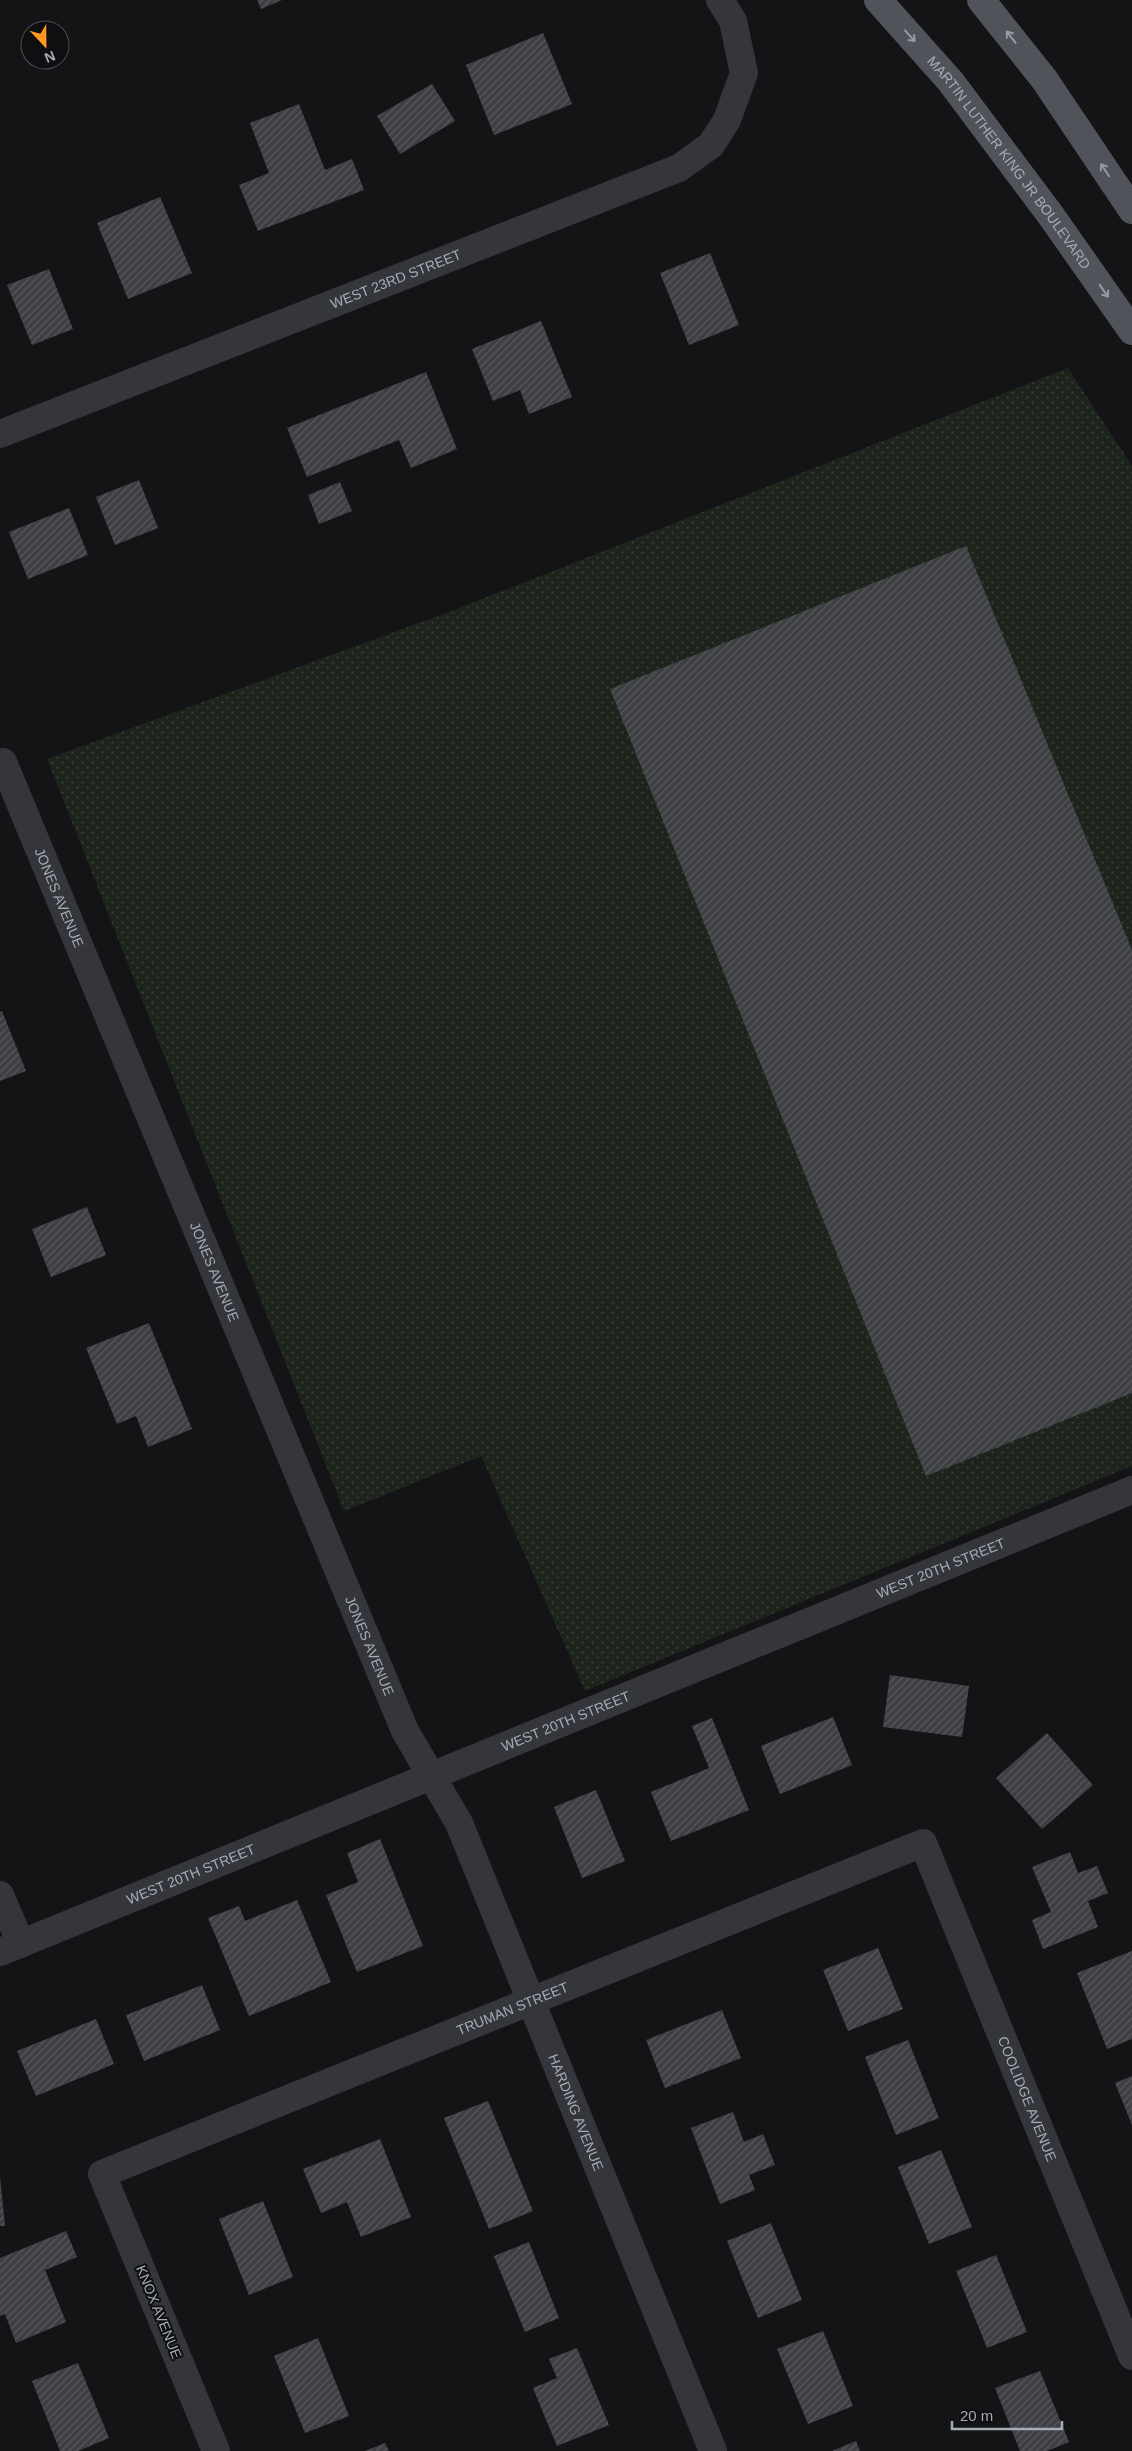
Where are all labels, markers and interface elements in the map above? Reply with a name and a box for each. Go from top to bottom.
north arrow [20,20,70,70]
one-way arrow [904,30,916,43]
one-way arrow [1006,30,1016,44]
text: N [42,48,58,66]
street label: MARTIN LUTHER KING JR BOULEVARD [924,53,1094,272]
one-way arrow [1100,163,1110,177]
street label: WEST 23RD STREET [328,246,464,312]
one-way arrow [1099,284,1109,298]
street label: JONES AVENUE [31,845,87,950]
street label: JONES AVENUE [187,1220,242,1324]
street label: WEST 20TH STREET [874,1535,1008,1601]
street label: JONES AVENUE [342,1594,397,1698]
street label: WEST 20TH STREET [499,1688,633,1755]
street label: WEST 20TH STREET [124,1841,258,1908]
street label: TRUMAN STREET [454,1979,571,2038]
street label: COOLIDGE AVENUE [995,2034,1060,2164]
street label: HARDING AVENUE [545,2052,607,2173]
street label: KNOX AVENUE [133,2263,185,2361]
scale bar [952,2398,1062,2430]
text: 20 m [960,2407,993,2424]

